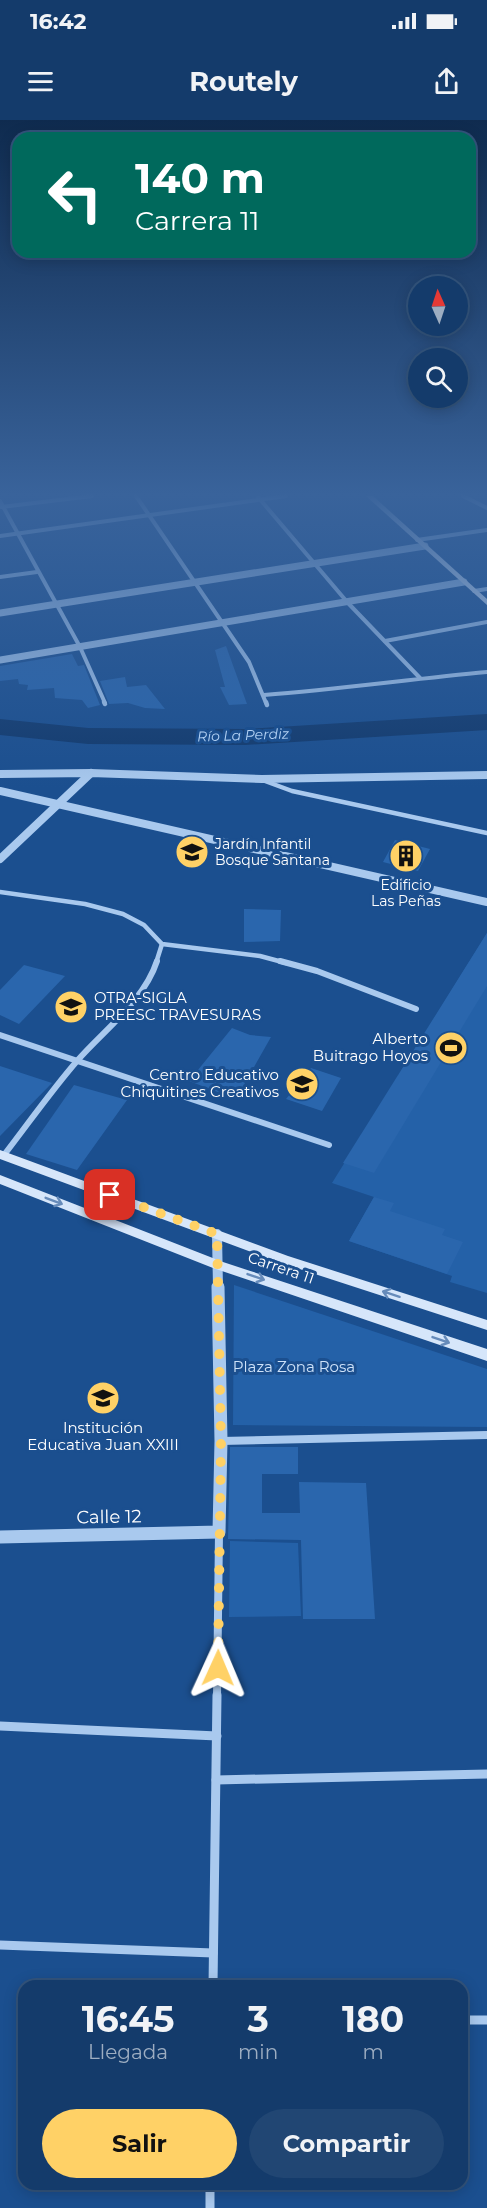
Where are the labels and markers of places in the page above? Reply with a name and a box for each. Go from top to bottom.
school or university icon: Jardín Infantil Bosque Santana [174,834,210,870]
place label: Jardín Infantil Bosque Santana [214,835,330,869]
building icon: Edificio Las Peñas [388,838,424,874]
place label: Edificio Las Peñas [371,876,441,910]
place label: OTRA-SIGLA PREESC TRAVESURAS [94,988,261,1024]
school or university icon: OTRA-SIGLA PREESC TRAVESURAS [53,989,89,1025]
place label: Alberto Buitrago Hoyos [313,1029,428,1065]
sports icon: Alberto Buitrago Hoyos [433,1030,469,1066]
place label: Centro Educativo Chiquitines Creativos [121,1065,279,1101]
school or university icon: Centro Educativo Chiquitines Creativos [284,1066,320,1102]
pin [84,1169,135,1220]
school or university icon: Institución Educativa Juan XXIII [85,1380,121,1416]
place label: Institución Educativa Juan XXIII [27,1418,179,1454]

